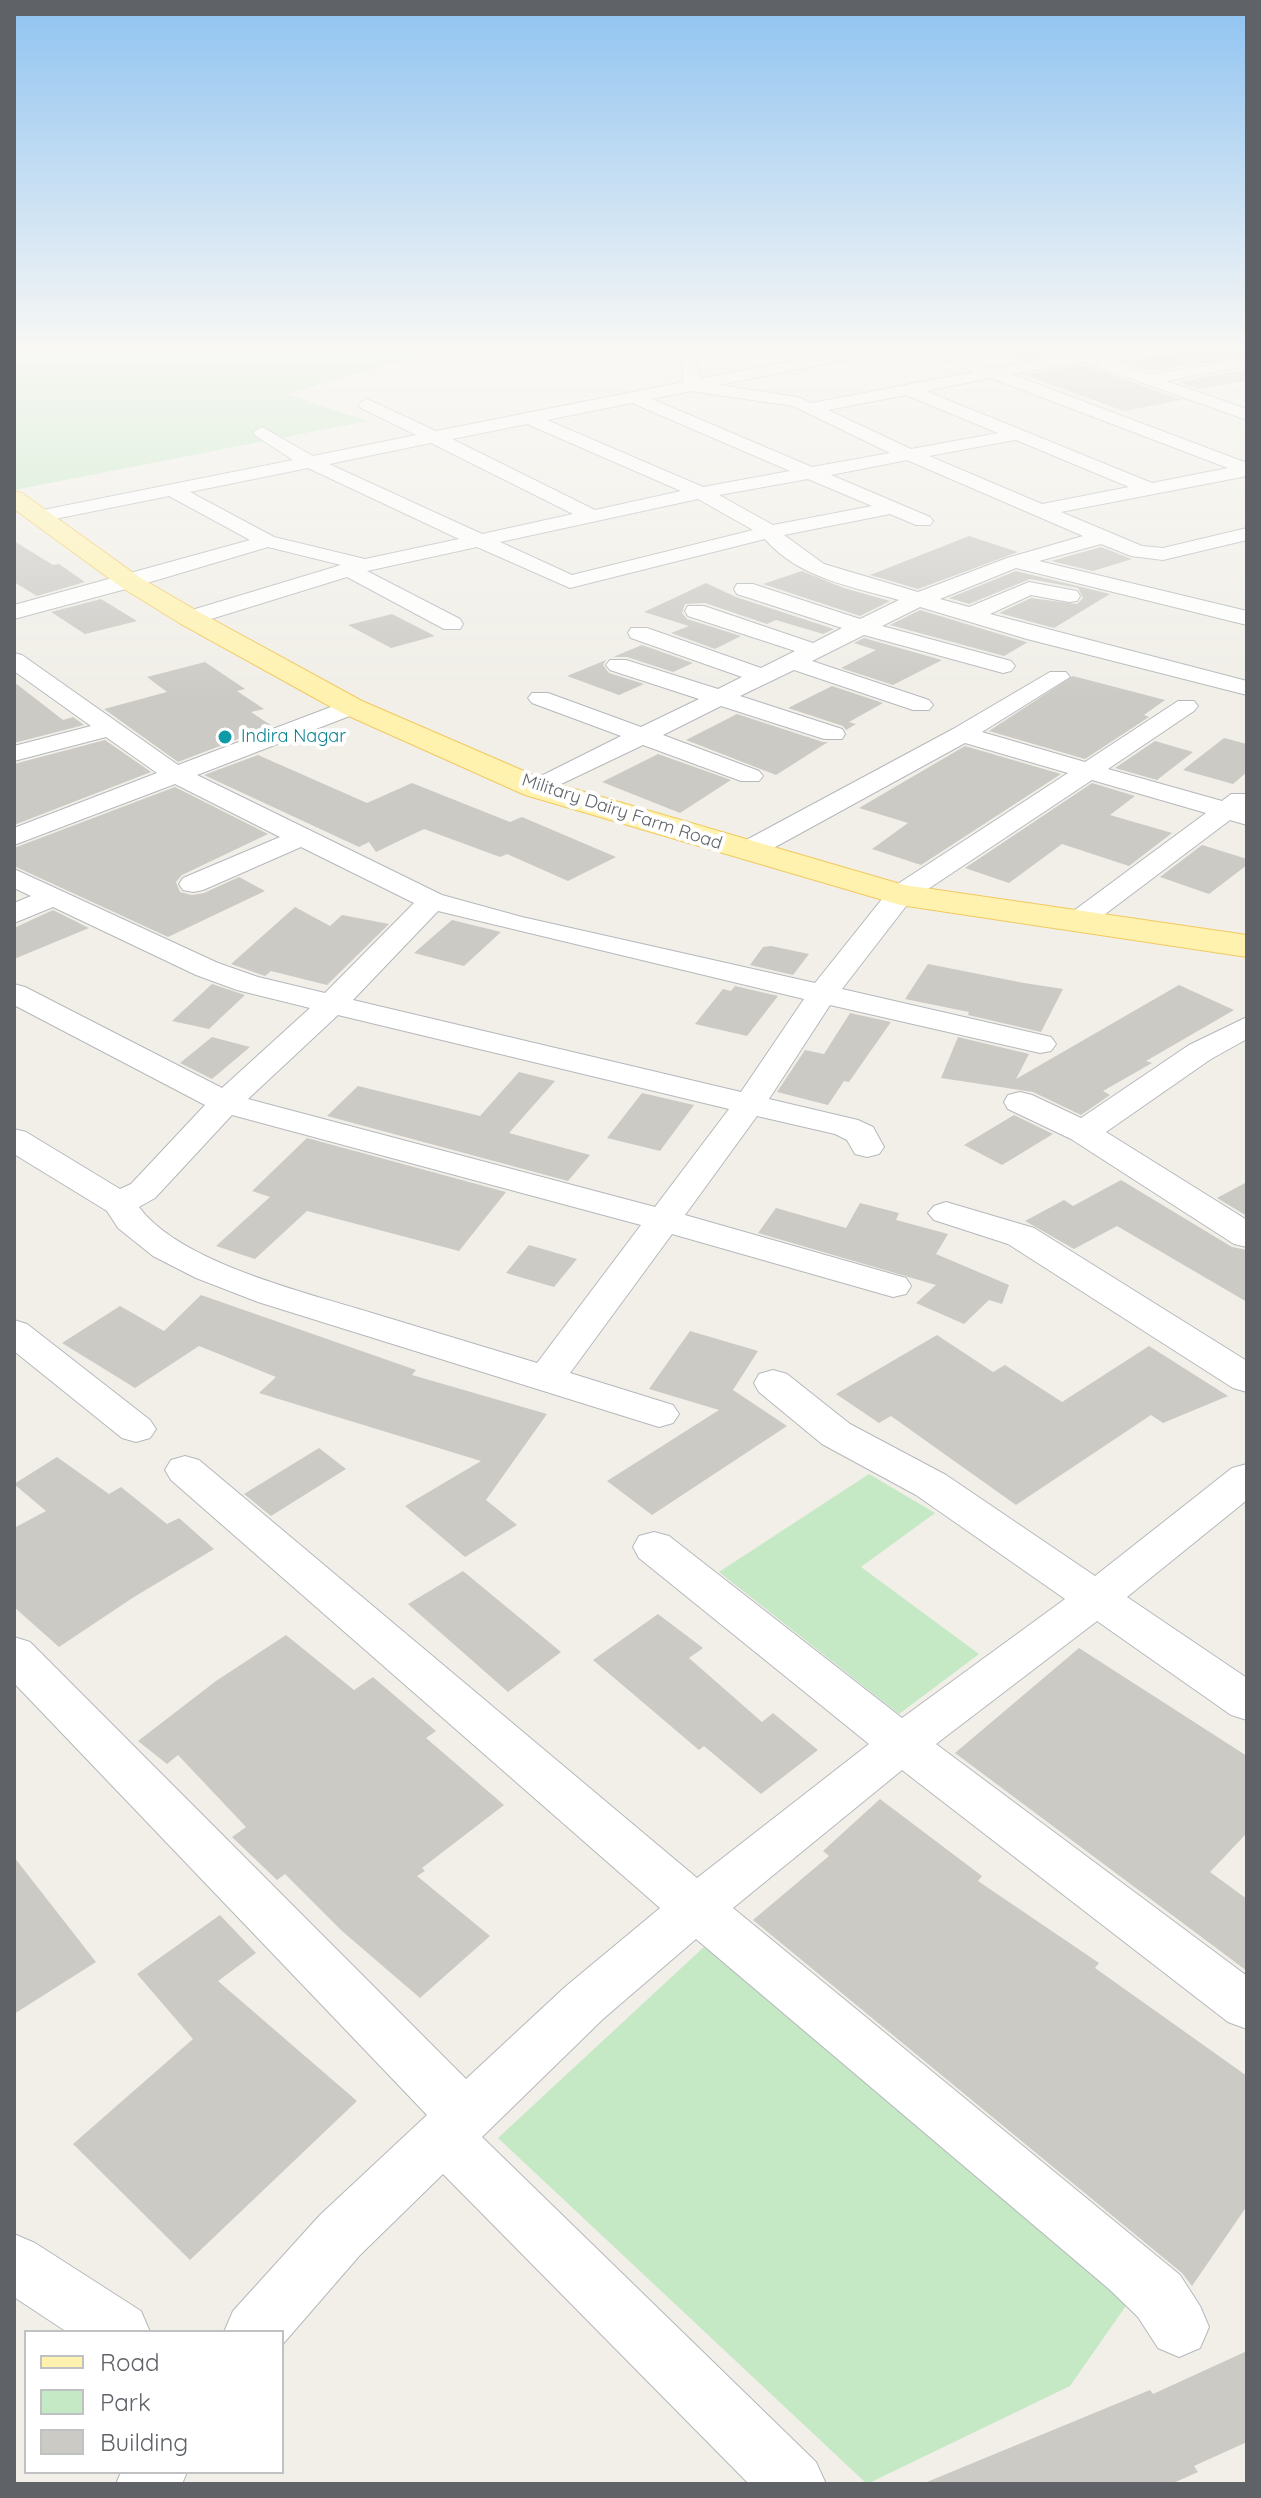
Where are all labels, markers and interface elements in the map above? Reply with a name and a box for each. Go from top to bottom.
place label: Indira Nagar [241,726,346,748]
marker: Indira Nagar [216,728,234,746]
street label: Military Dairy Farm Road [519,769,725,855]
legend [24,2330,284,2474]
text: Road [100,2347,160,2377]
text: Park [100,2387,151,2417]
text: Building [100,2427,188,2457]

